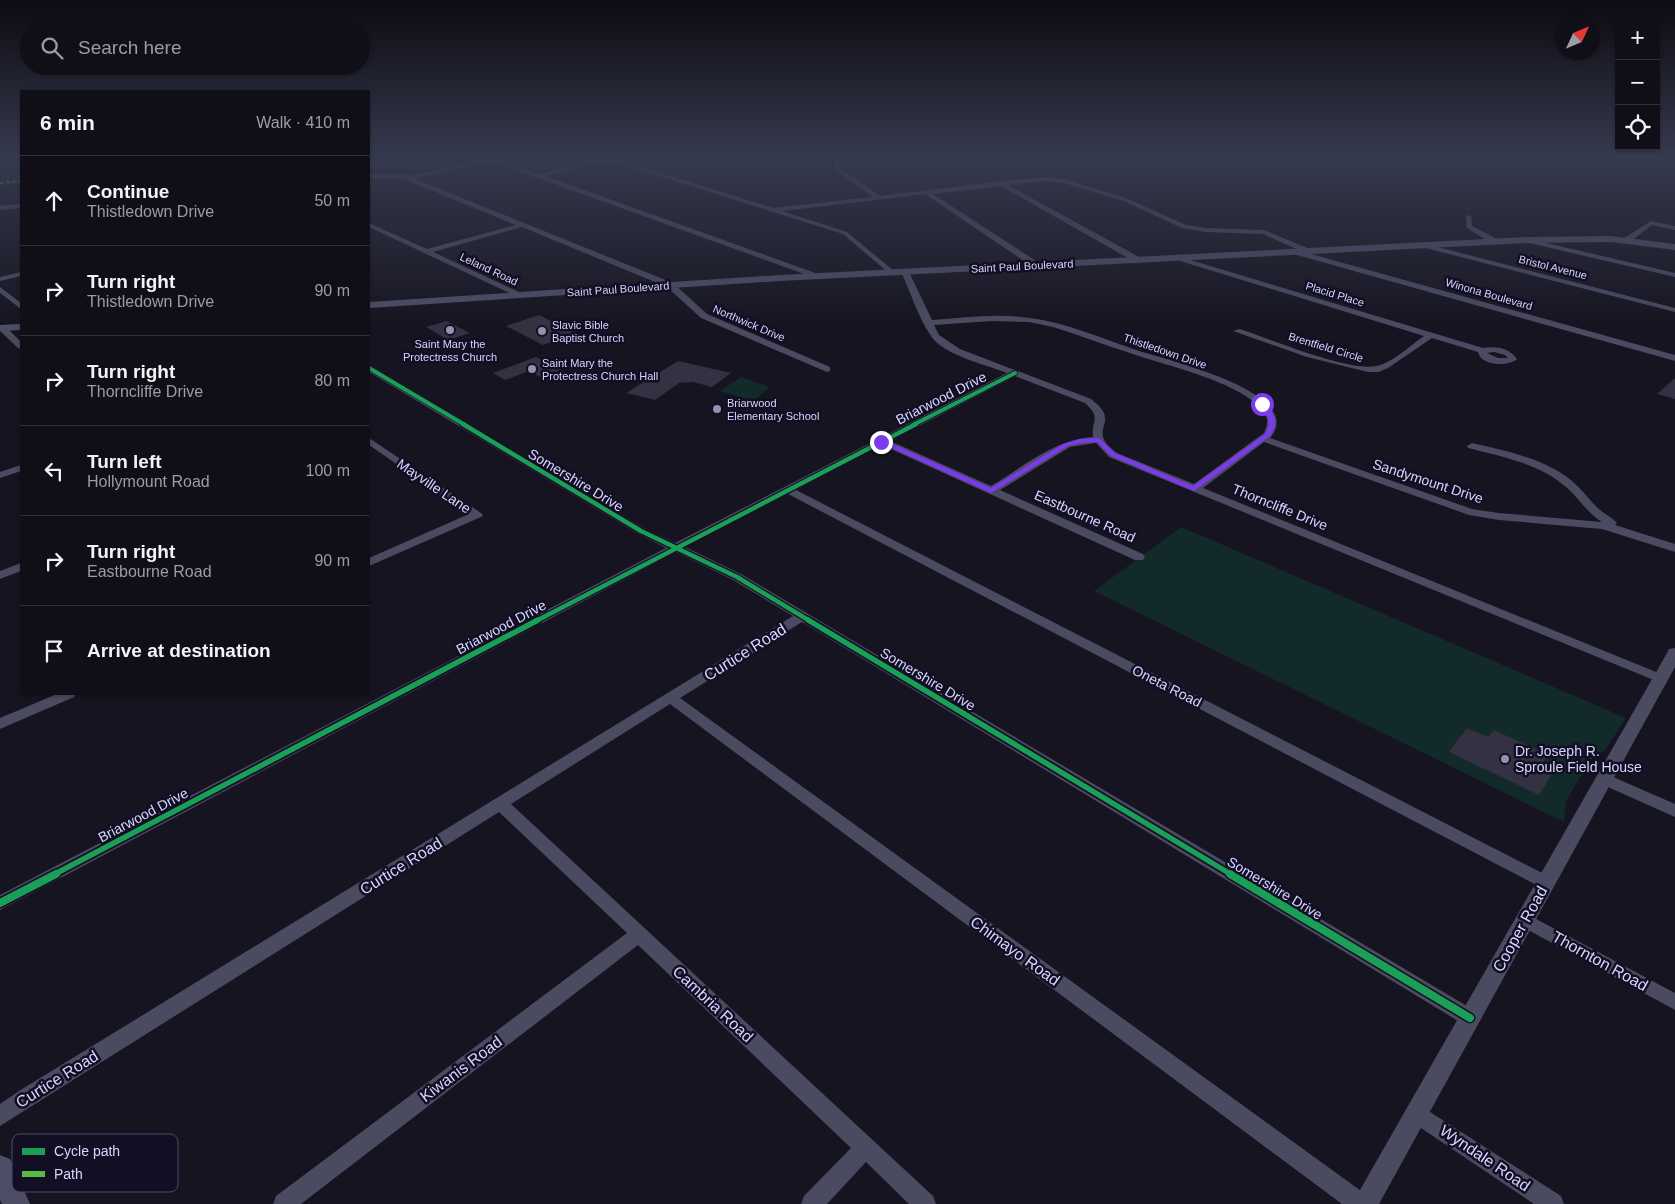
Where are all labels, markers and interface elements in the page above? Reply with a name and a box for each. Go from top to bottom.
north arrow [1555,15,1600,60]
map controls [1615,15,1660,150]
button: + [1615,15,1660,60]
search box [20,20,370,75]
icon: search [38,34,66,62]
text: Search here [78,37,182,58]
button: − [1615,60,1660,105]
button: locate [1615,105,1660,150]
text: 6 min [40,111,95,134]
text: Walk · 410 m [256,114,350,131]
text: Continue [87,181,169,202]
icon: ahead [40,187,68,215]
text: 50 m [314,192,350,209]
text: Thistledown Drive [87,203,214,220]
street label: Leland Road [458,250,520,288]
street label: Bristol Avenue [1518,253,1588,281]
street label: Saint Paul Boulevard [970,257,1074,275]
text: Turn right [87,271,175,292]
street label: Winona Boulevard [1444,276,1534,312]
icon: right [40,277,68,305]
street label: Saint Paul Boulevard [566,279,670,299]
street label: Placid Place [1304,279,1366,309]
text: 90 m [314,282,350,299]
text: Thistledown Drive [87,293,214,310]
street label: Northwick Drive [711,302,787,344]
place label: Slavic Bible Baptist Church [552,319,624,344]
marker: Saint Mary the Protectress Church [444,324,456,336]
marker: Slavic Bible Baptist Church [536,325,548,337]
street label: Brentfield Circle [1287,330,1365,364]
street label: Thistledown Drive [1122,331,1208,371]
place label: Saint Mary the Protectress Church [403,338,497,363]
place label: Saint Mary the Protectress Church Hall [542,357,658,382]
text: Turn right [87,361,175,382]
marker: Saint Mary the Protectress Church Hall [526,363,538,375]
icon: right [40,367,68,395]
street label: Briarwood Drive [893,368,989,428]
text: 80 m [314,372,350,389]
text: Thorncliffe Drive [87,383,203,400]
route start [1251,393,1274,416]
place label: Briarwood Elementary School [727,397,819,422]
marker: Briarwood Elementary School [711,403,723,415]
route end [870,431,893,454]
street label: Somershire Drive [526,445,627,515]
text: Turn left [87,451,162,472]
street label: Mayville Lane [394,455,474,517]
street label: Sandymount Drive [1371,456,1485,506]
icon: left [40,457,68,485]
text: 100 m [306,462,350,479]
text: Hollymount Road [87,473,210,490]
street label: Thorncliffe Drive [1230,481,1330,534]
street label: Eastbourne Road [1032,487,1138,545]
text: Turn right [87,541,175,562]
icon: right [40,547,68,575]
text: 90 m [314,552,350,569]
text: Eastbourne Road [87,563,212,580]
street label: Briarwood Drive [453,596,549,657]
street label: Curtice Road [701,620,789,684]
icon: arrive [40,637,68,665]
text: Arrive at destination [87,640,271,661]
street label: Somershire Drive [878,644,979,714]
street label: Oneta Road [1130,662,1204,710]
place label: Dr. Joseph R. Sproule Field House [1515,743,1642,775]
marker: Dr. Joseph R. Sproule Field House [1499,753,1511,765]
street label: Briarwood Drive [95,784,191,845]
street label: Curtice Road [357,834,445,898]
street label: Somershire Drive [1225,853,1326,923]
street label: Cooper Road [1489,883,1551,975]
street label: Chimayo Road [967,913,1063,989]
street label: Thornton Road [1549,928,1651,994]
street label: Cambria Road [669,963,757,1045]
street label: Kiwanis Road [417,1033,505,1105]
street label: Curtice Road [13,1047,101,1111]
street label: Wyndale Road [1437,1122,1533,1194]
legend [12,1134,178,1192]
text: Cycle path [54,1143,120,1159]
text: Path [54,1166,83,1182]

